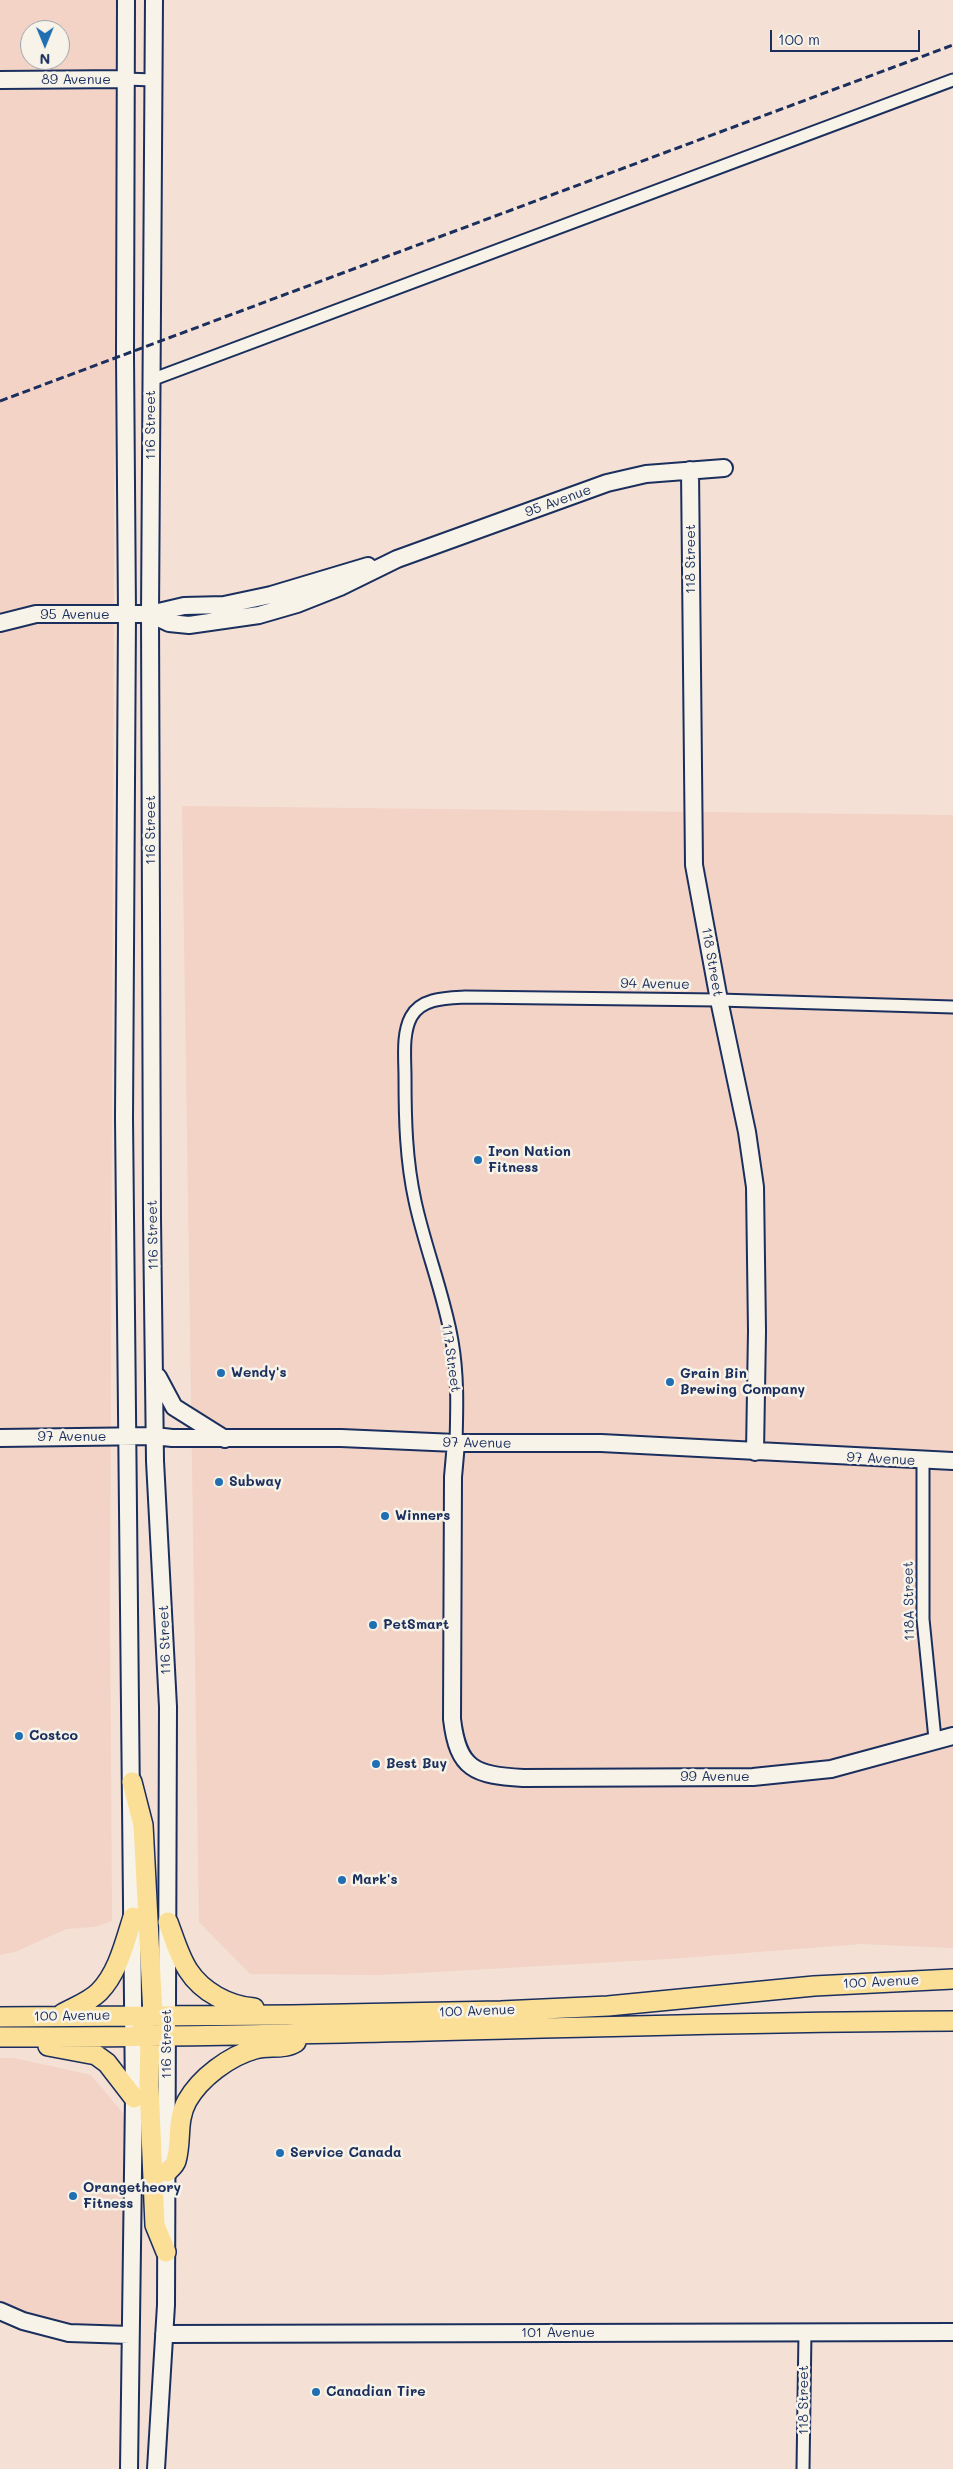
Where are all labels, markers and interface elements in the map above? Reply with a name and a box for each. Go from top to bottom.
north arrow [20,20,70,70]
scale bar [773,20,923,52]
text: 100 m [778,29,820,49]
text: N [40,50,50,69]
street label: 89 Avenue [41,72,111,88]
street label: 116 Street [143,390,159,460]
street label: 95 Avenue [523,481,593,521]
street label: 118 Street [683,524,699,594]
street label: 95 Avenue [40,607,110,623]
street label: 116 Street [143,795,159,865]
street label: 118 Street [698,926,726,998]
street label: 94 Avenue [620,975,690,993]
place label: Iron Nation Fitness [488,1144,571,1176]
marker: Iron Nation Fitness [472,1154,484,1166]
street label: 116 Street [144,1200,162,1270]
street label: 117 Street [438,1322,464,1394]
place label: Wendy's [231,1365,287,1381]
place label: Grain Bin Brewing Company [680,1366,805,1398]
marker: Wendy's [215,1367,227,1379]
marker: Grain Bin Brewing Company [664,1376,676,1388]
street label: 97 Avenue [38,1429,106,1445]
street label: 97 Avenue [442,1434,512,1452]
street label: 97 Avenue [846,1449,916,1469]
place label: Subway [229,1474,282,1490]
marker: Subway [213,1476,225,1488]
place label: Winners [395,1508,450,1524]
marker: Winners [379,1510,391,1522]
street label: 118A Street [900,1561,918,1641]
street label: 116 Street [155,1605,175,1675]
place label: PetSmart [383,1617,449,1633]
marker: PetSmart [367,1619,379,1631]
place label: Costco [29,1728,78,1744]
marker: Costco [13,1730,25,1742]
place label: Best Buy [386,1756,447,1772]
marker: Best Buy [370,1758,382,1770]
street label: 99 Avenue [680,1769,750,1785]
place label: Mark's [352,1872,398,1888]
marker: Mark's [336,1874,348,1886]
street label: 100 Avenue [842,1972,920,1992]
street label: 100 Avenue [439,2001,515,2021]
street label: 100 Avenue [34,2007,110,2025]
street label: 116 Street [159,2009,175,2079]
place label: Service Canada [290,2145,402,2161]
marker: Service Canada [274,2147,286,2159]
place label: Orangetheory Fitness [83,2180,181,2212]
marker: Orangetheory Fitness [67,2190,79,2202]
street label: 101 Avenue [521,2325,595,2341]
street label: 118 Street [796,2365,812,2435]
place label: Canadian Tire [326,2384,426,2400]
marker: Canadian Tire [310,2386,322,2398]

